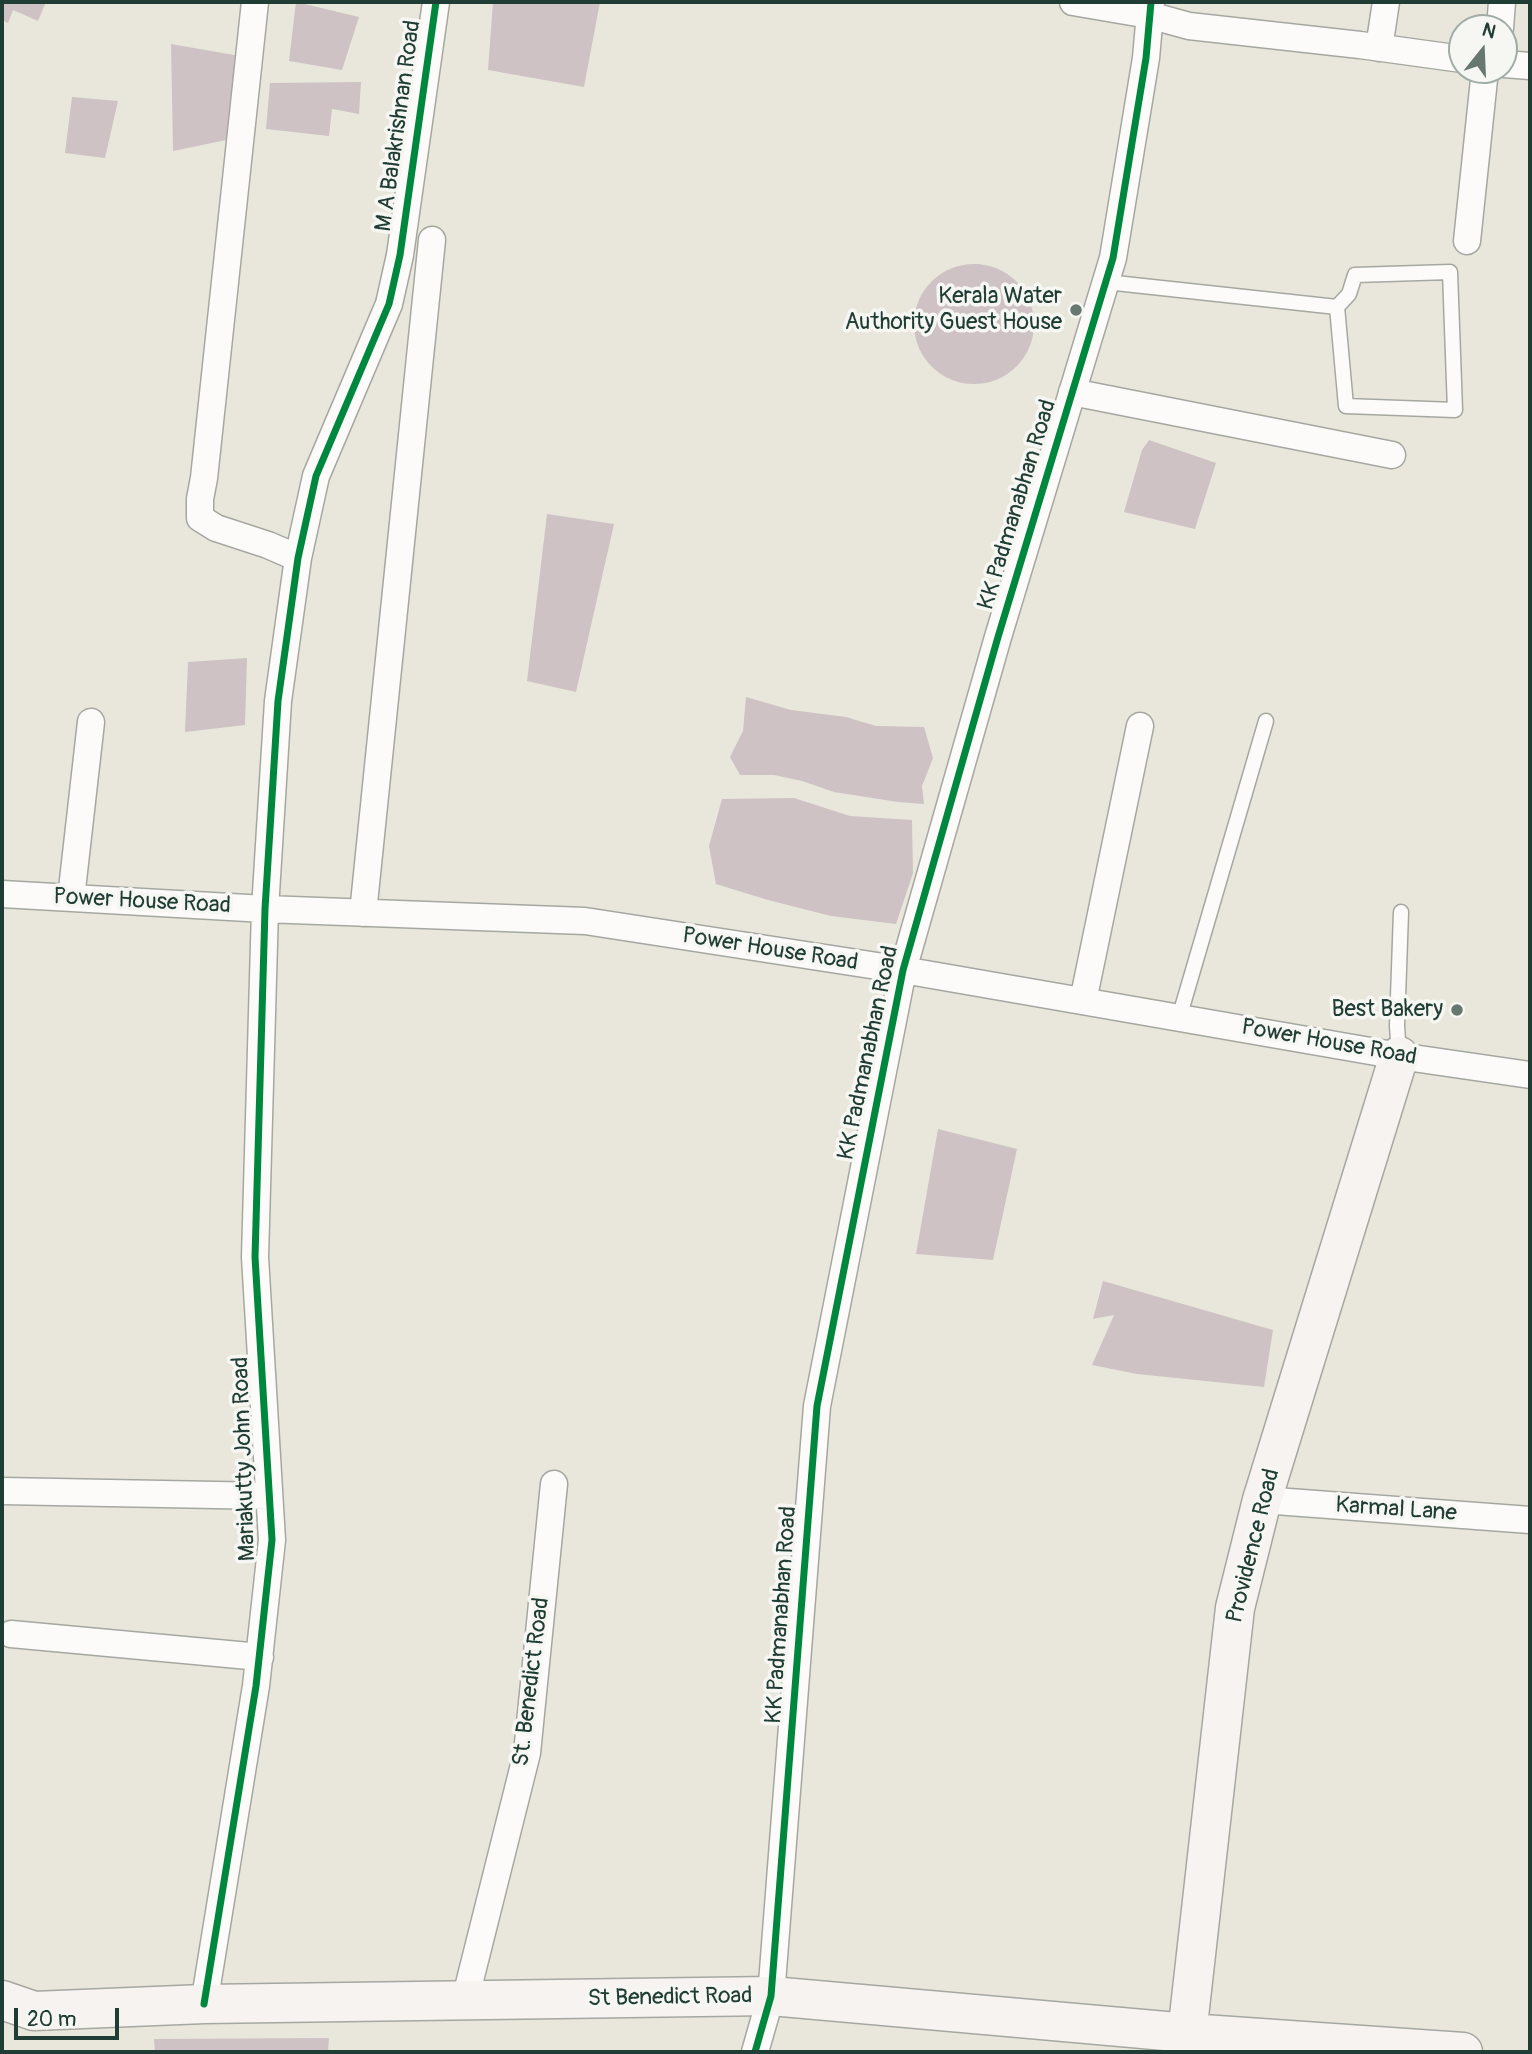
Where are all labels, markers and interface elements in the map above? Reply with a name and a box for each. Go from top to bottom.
north arrow [1448,14,1518,84]
text: N [1479,18,1499,44]
street label: M A Balakrishnan Road [371,19,427,233]
place label: Kerala Water Authority Guest House [845,283,1062,337]
marker: Kerala Water Authority Guest House [1068,302,1084,318]
street label: KK Padmanabhan Road [973,397,1063,613]
street label: Power House Road [53,884,231,920]
street label: Power House Road [680,922,860,978]
street label: KK Padmanabhan Road [833,943,905,1163]
place label: Best Bakery [1331,996,1443,1024]
marker: Best Bakery [1449,1002,1465,1018]
street label: Power House Road [1239,1014,1419,1072]
street label: Mariakutty John Road [228,1356,262,1562]
street label: Providence Road [1222,1466,1286,1626]
street label: Karmal Lane [1334,1492,1458,1528]
street label: KK Padmanabhan Road [761,1505,803,1725]
street label: St. Benedict Road [508,1596,556,1768]
street label: St Benedict Road [587,1983,753,2013]
scale bar [18,1994,122,2038]
text: 20 m [27,2006,76,2033]

